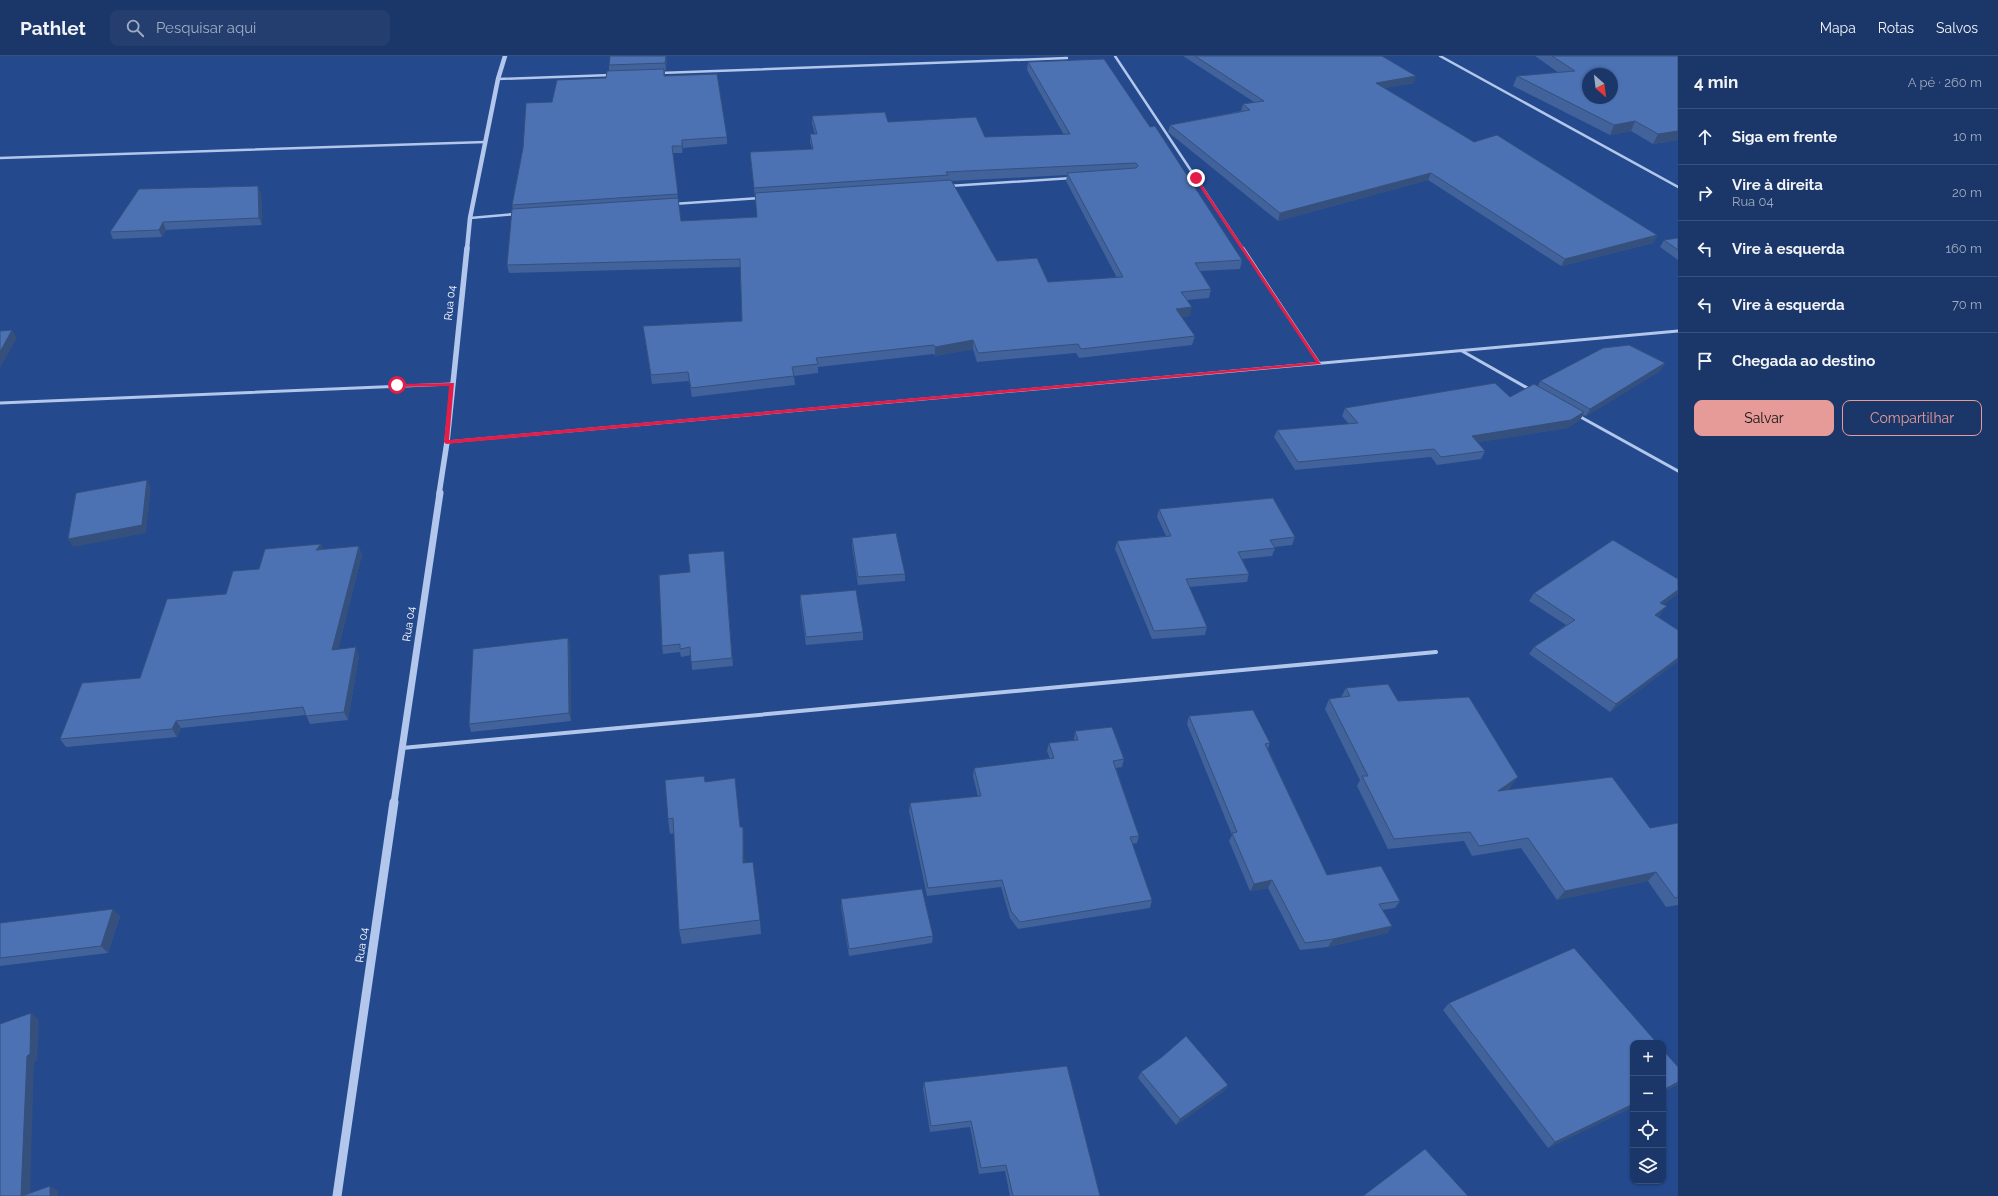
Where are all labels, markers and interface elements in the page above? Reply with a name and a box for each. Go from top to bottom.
search box [110,10,390,46]
text: Pathlet [20,17,86,39]
icon: search [124,17,146,39]
text: Pesquisar aqui [156,19,256,37]
text: Mapa [1820,20,1856,36]
text: Rotas [1878,20,1914,36]
text: Salvos [1936,20,1978,36]
north arrow [1582,68,1618,104]
text: 4 min [1694,72,1738,92]
text: A pé · 260 m [1908,75,1982,90]
icon: ahead [1694,126,1716,148]
text: Siga em frente [1732,128,1837,146]
text: 10 m [1953,129,1982,144]
route end [1187,169,1205,187]
text: Vire à direita [1732,176,1823,194]
icon: right [1694,182,1716,204]
text: 20 m [1952,185,1982,200]
text: Rua 04 [1732,194,1774,209]
icon: left [1694,238,1716,260]
text: Vire à esquerda [1732,240,1845,258]
text: 160 m [1945,241,1982,256]
street label: Rua 04 [442,285,458,321]
icon: left [1694,294,1716,316]
text: Vire à esquerda [1732,296,1845,314]
text: 70 m [1952,297,1982,312]
icon: arrive [1694,350,1716,372]
text: Chegada ao destino [1732,352,1875,370]
route start [388,376,406,394]
button: Salvar [1694,400,1834,436]
button: Compartilhar [1842,400,1982,436]
street label: Rua 04 [400,606,418,642]
street label: Rua 04 [353,927,371,963]
map controls [1630,1040,1666,1184]
button: + [1630,1040,1666,1076]
button: − [1630,1076,1666,1112]
button: locate [1630,1112,1666,1148]
button: layers [1630,1148,1666,1184]

